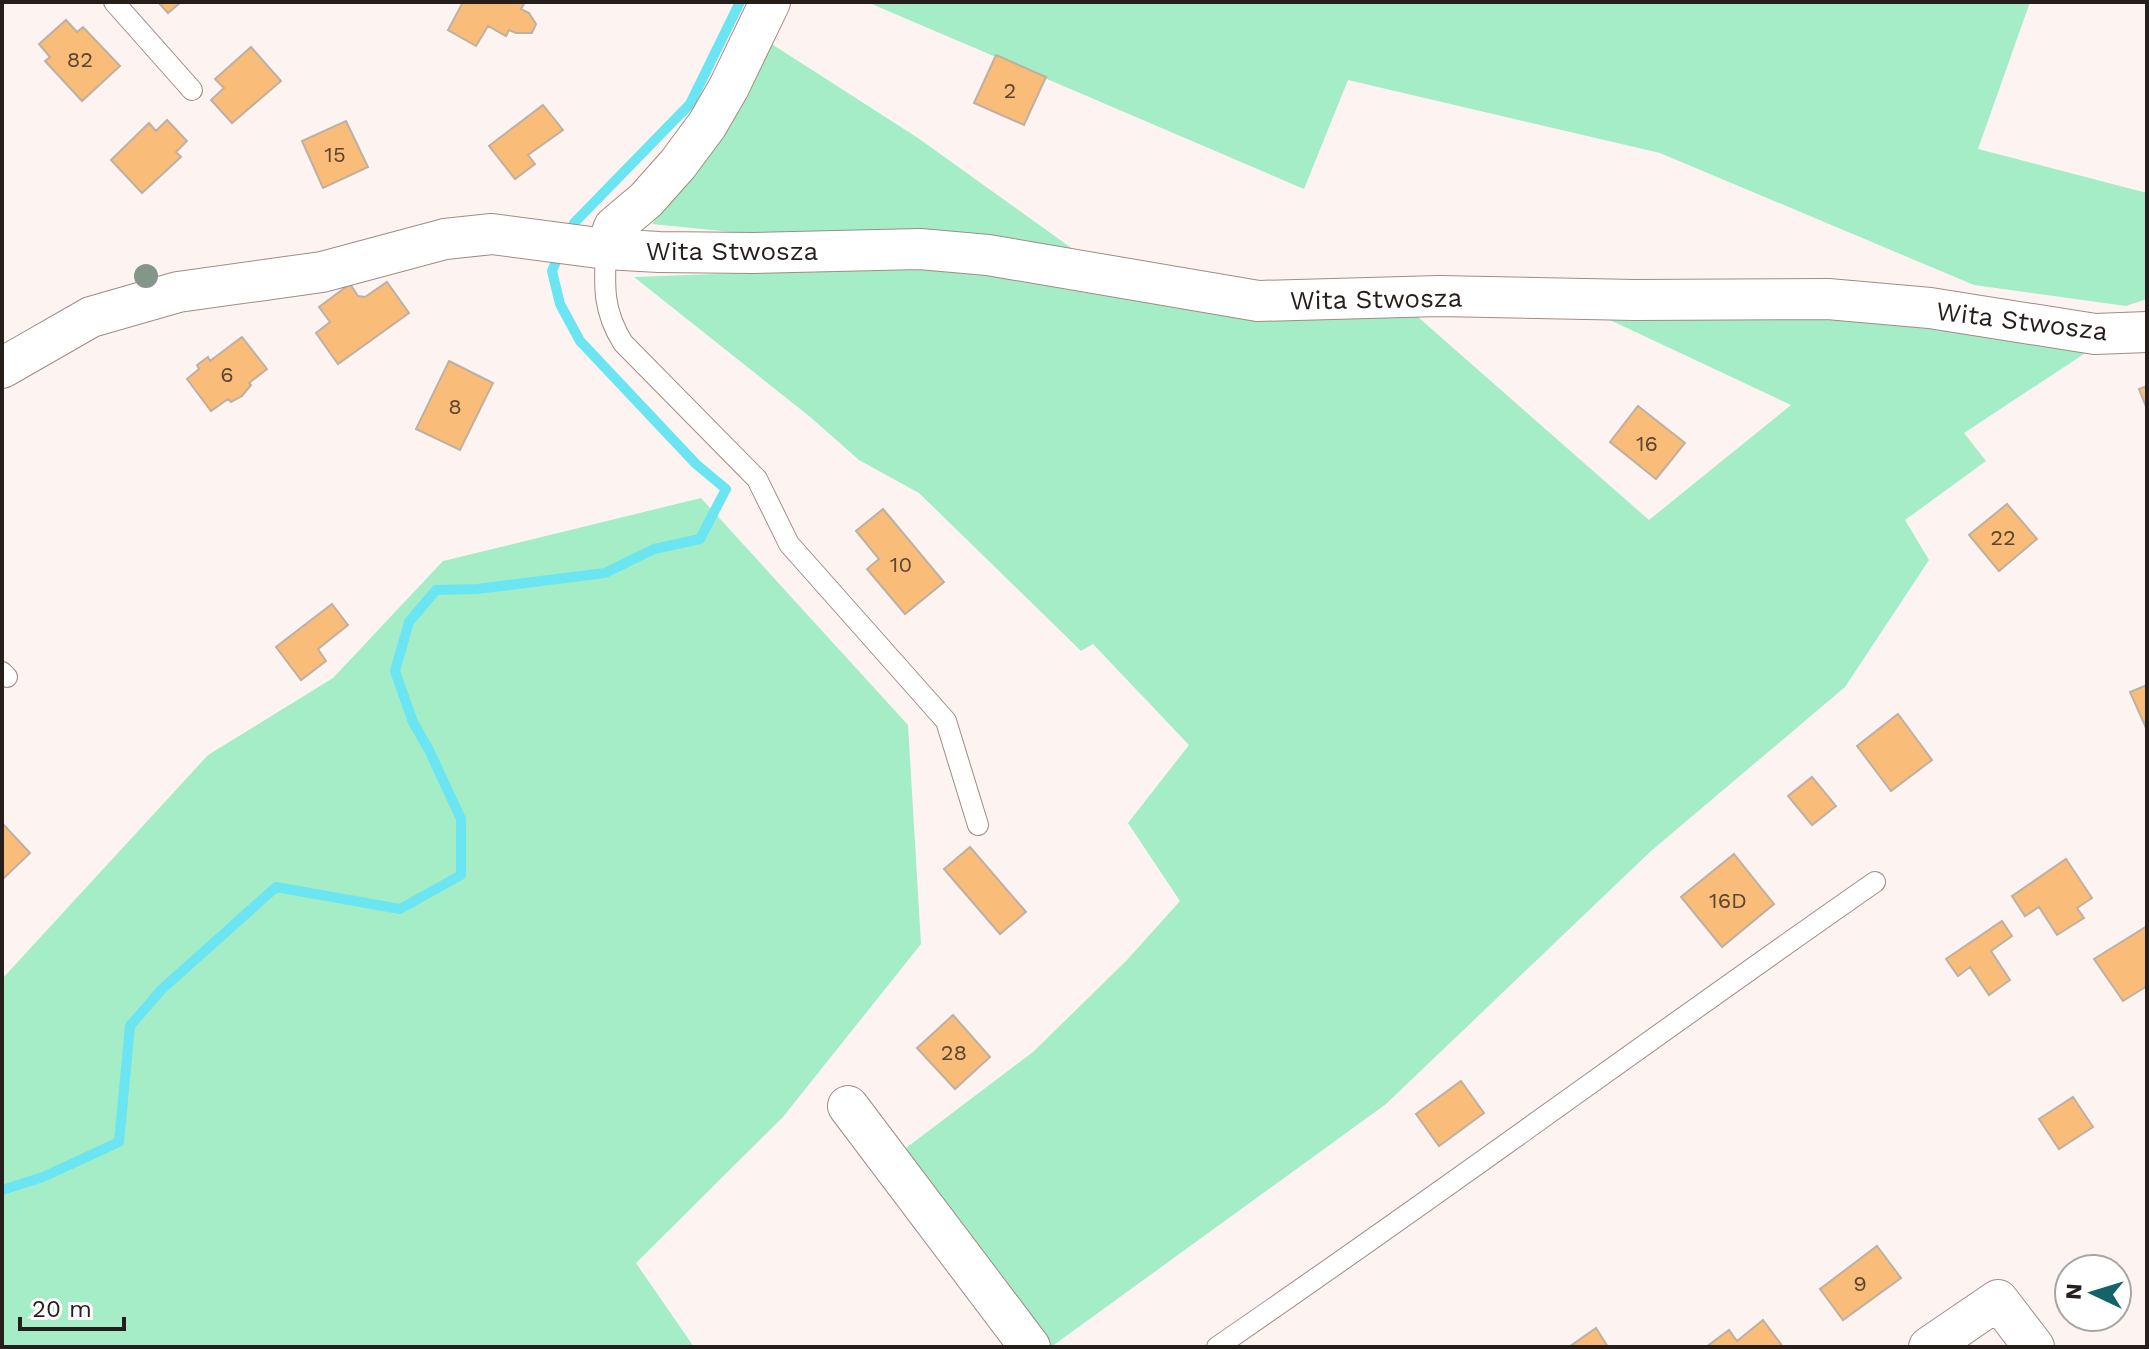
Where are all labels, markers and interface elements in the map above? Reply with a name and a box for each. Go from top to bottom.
house number: 82 [67,47,93,72]
house number: 2 [1004,78,1016,103]
house number: 15 [324,142,346,167]
street label: Wita Stwosza [646,236,819,266]
street label: Wita Stwosza [1289,282,1463,316]
street label: Wita Stwosza [1935,296,2110,346]
house number: 6 [220,362,234,387]
house number: 8 [448,394,462,419]
house number: 16 [1636,431,1658,456]
house number: 22 [1990,525,2016,550]
house number: 10 [890,552,912,577]
house number: 16D [1709,888,1747,913]
house number: 28 [941,1040,967,1065]
north arrow [2053,1253,2133,1333]
house number: 9 [1853,1271,1867,1296]
scale bar [20,1281,124,1331]
text: N [2061,1283,2087,1301]
text: 20 m [32,1295,92,1323]

